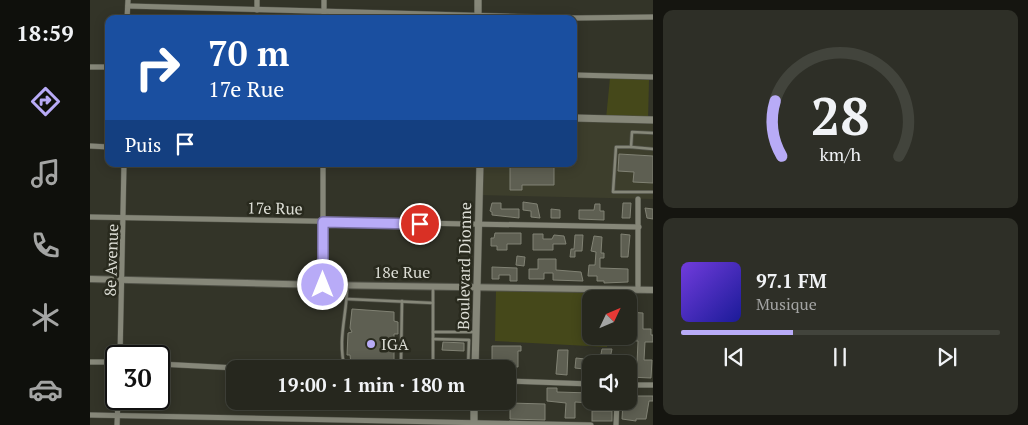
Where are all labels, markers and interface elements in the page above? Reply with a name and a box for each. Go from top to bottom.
text: 18:59 [16,18,74,47]
text: 70 m [208,30,289,76]
icon: right [125,35,190,100]
text: 17e Rue [208,74,284,103]
text: 28 [811,81,870,150]
icon: directions [28,84,63,119]
icon: arrive [171,130,199,158]
text: Puis [125,132,161,157]
text: km/h [820,142,862,166]
icon: music [28,156,63,191]
street label: 17e Rue [247,197,303,219]
street label: Boulevard Dionne [452,202,476,330]
pin [399,203,441,245]
icon: arrive [406,210,434,238]
street label: 8e Avenue [99,223,123,297]
icon: phone [28,228,63,263]
position arrow [296,258,348,310]
street label: 18e Rue [374,261,430,283]
text: 97.1 FM [756,268,827,293]
north arrow [582,290,638,345]
map controls [582,290,637,410]
text: Musique [756,293,817,315]
icon: climate [28,300,63,335]
place label: IGA [381,333,409,355]
marker: IGA [365,338,377,350]
icon: previous [720,343,748,371]
icon: pause [826,343,854,371]
icon: next [933,343,961,371]
speed limit sign: 30 [105,345,170,410]
button: sound [582,355,637,410]
icon: car [28,372,63,407]
text: 19:00 · 1 min · 180 m [277,372,465,397]

